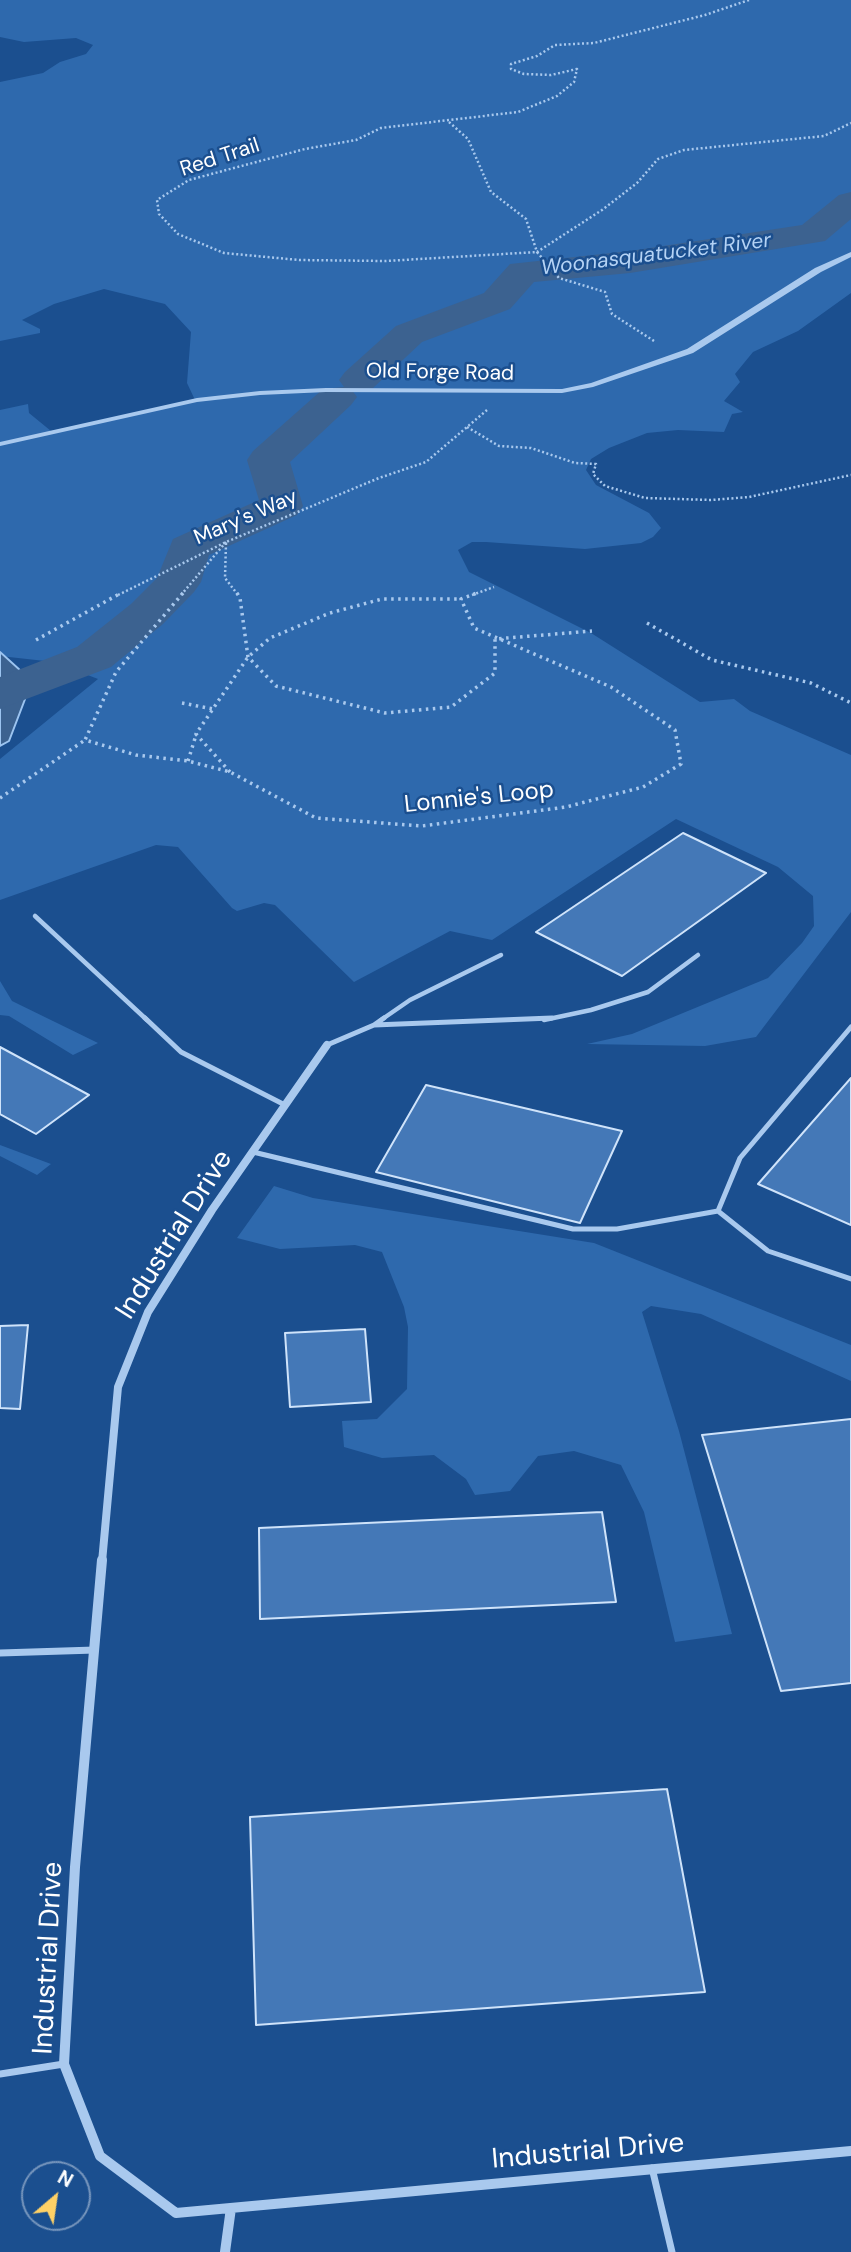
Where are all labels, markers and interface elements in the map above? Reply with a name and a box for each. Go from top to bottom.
street label: Red Trail [177,133,263,183]
water label: Woonasquatucket River [539,228,773,282]
street label: Old Forge Road [366,359,514,387]
street label: Mary's Way [190,485,302,551]
street label: Lonnie's Loop [403,776,555,820]
street label: Industrial Drive [110,1144,240,1326]
street label: Industrial Drive [27,1861,71,2055]
street label: Industrial Drive [490,2127,686,2177]
north arrow [21,2161,91,2231]
text: N [53,2165,78,2193]

